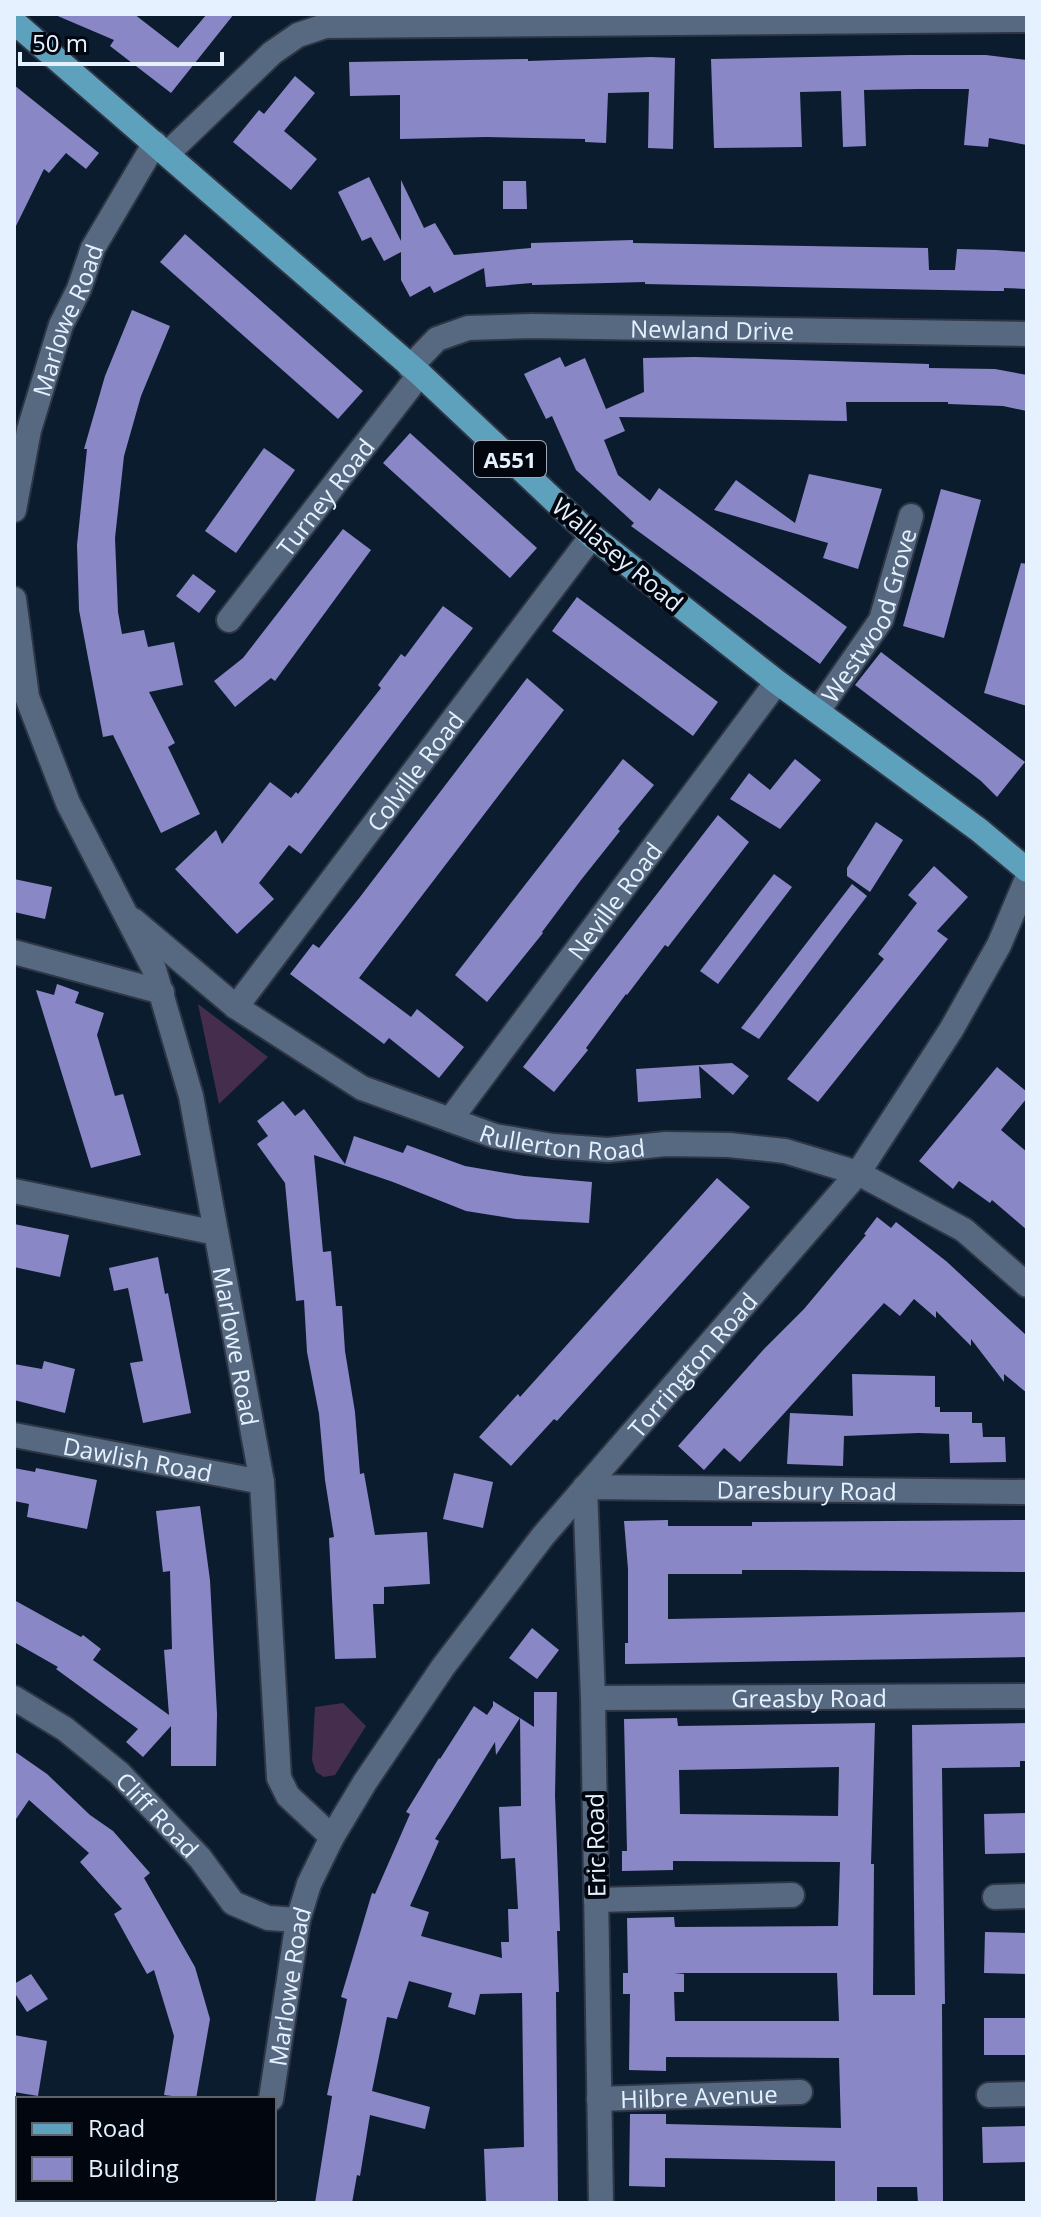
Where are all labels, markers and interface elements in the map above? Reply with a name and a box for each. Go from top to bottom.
scale bar [20,16,222,66]
text: 50 m [32,26,88,59]
street label: Marlowe Road [24,239,110,400]
street label: Newland Drive [630,311,794,347]
street label: Turney Road [268,431,381,563]
road number: A551 [474,441,546,477]
street label: Wallasey Road [546,489,690,619]
street label: Westwood Grove [813,524,923,709]
street label: Colville Road [358,704,471,838]
street label: Neville Road [559,835,669,966]
street label: Rullerton Road [475,1115,647,1167]
street label: Marlowe Road [206,1264,268,1428]
street label: Torrington Road [620,1285,764,1444]
street label: Dawlish Road [60,1428,215,1489]
street label: Daresbury Road [716,1472,897,1507]
street label: Greasby Road [731,1680,887,1714]
street label: Cliff Road [109,1764,207,1864]
street label: Eric Road [578,1793,612,1897]
street label: Marlowe Road [260,1902,318,2068]
street label: Hilbre Avenue [620,2076,778,2115]
legend [16,2097,276,2201]
text: Road [88,2111,145,2144]
text: Building [88,2151,179,2184]

